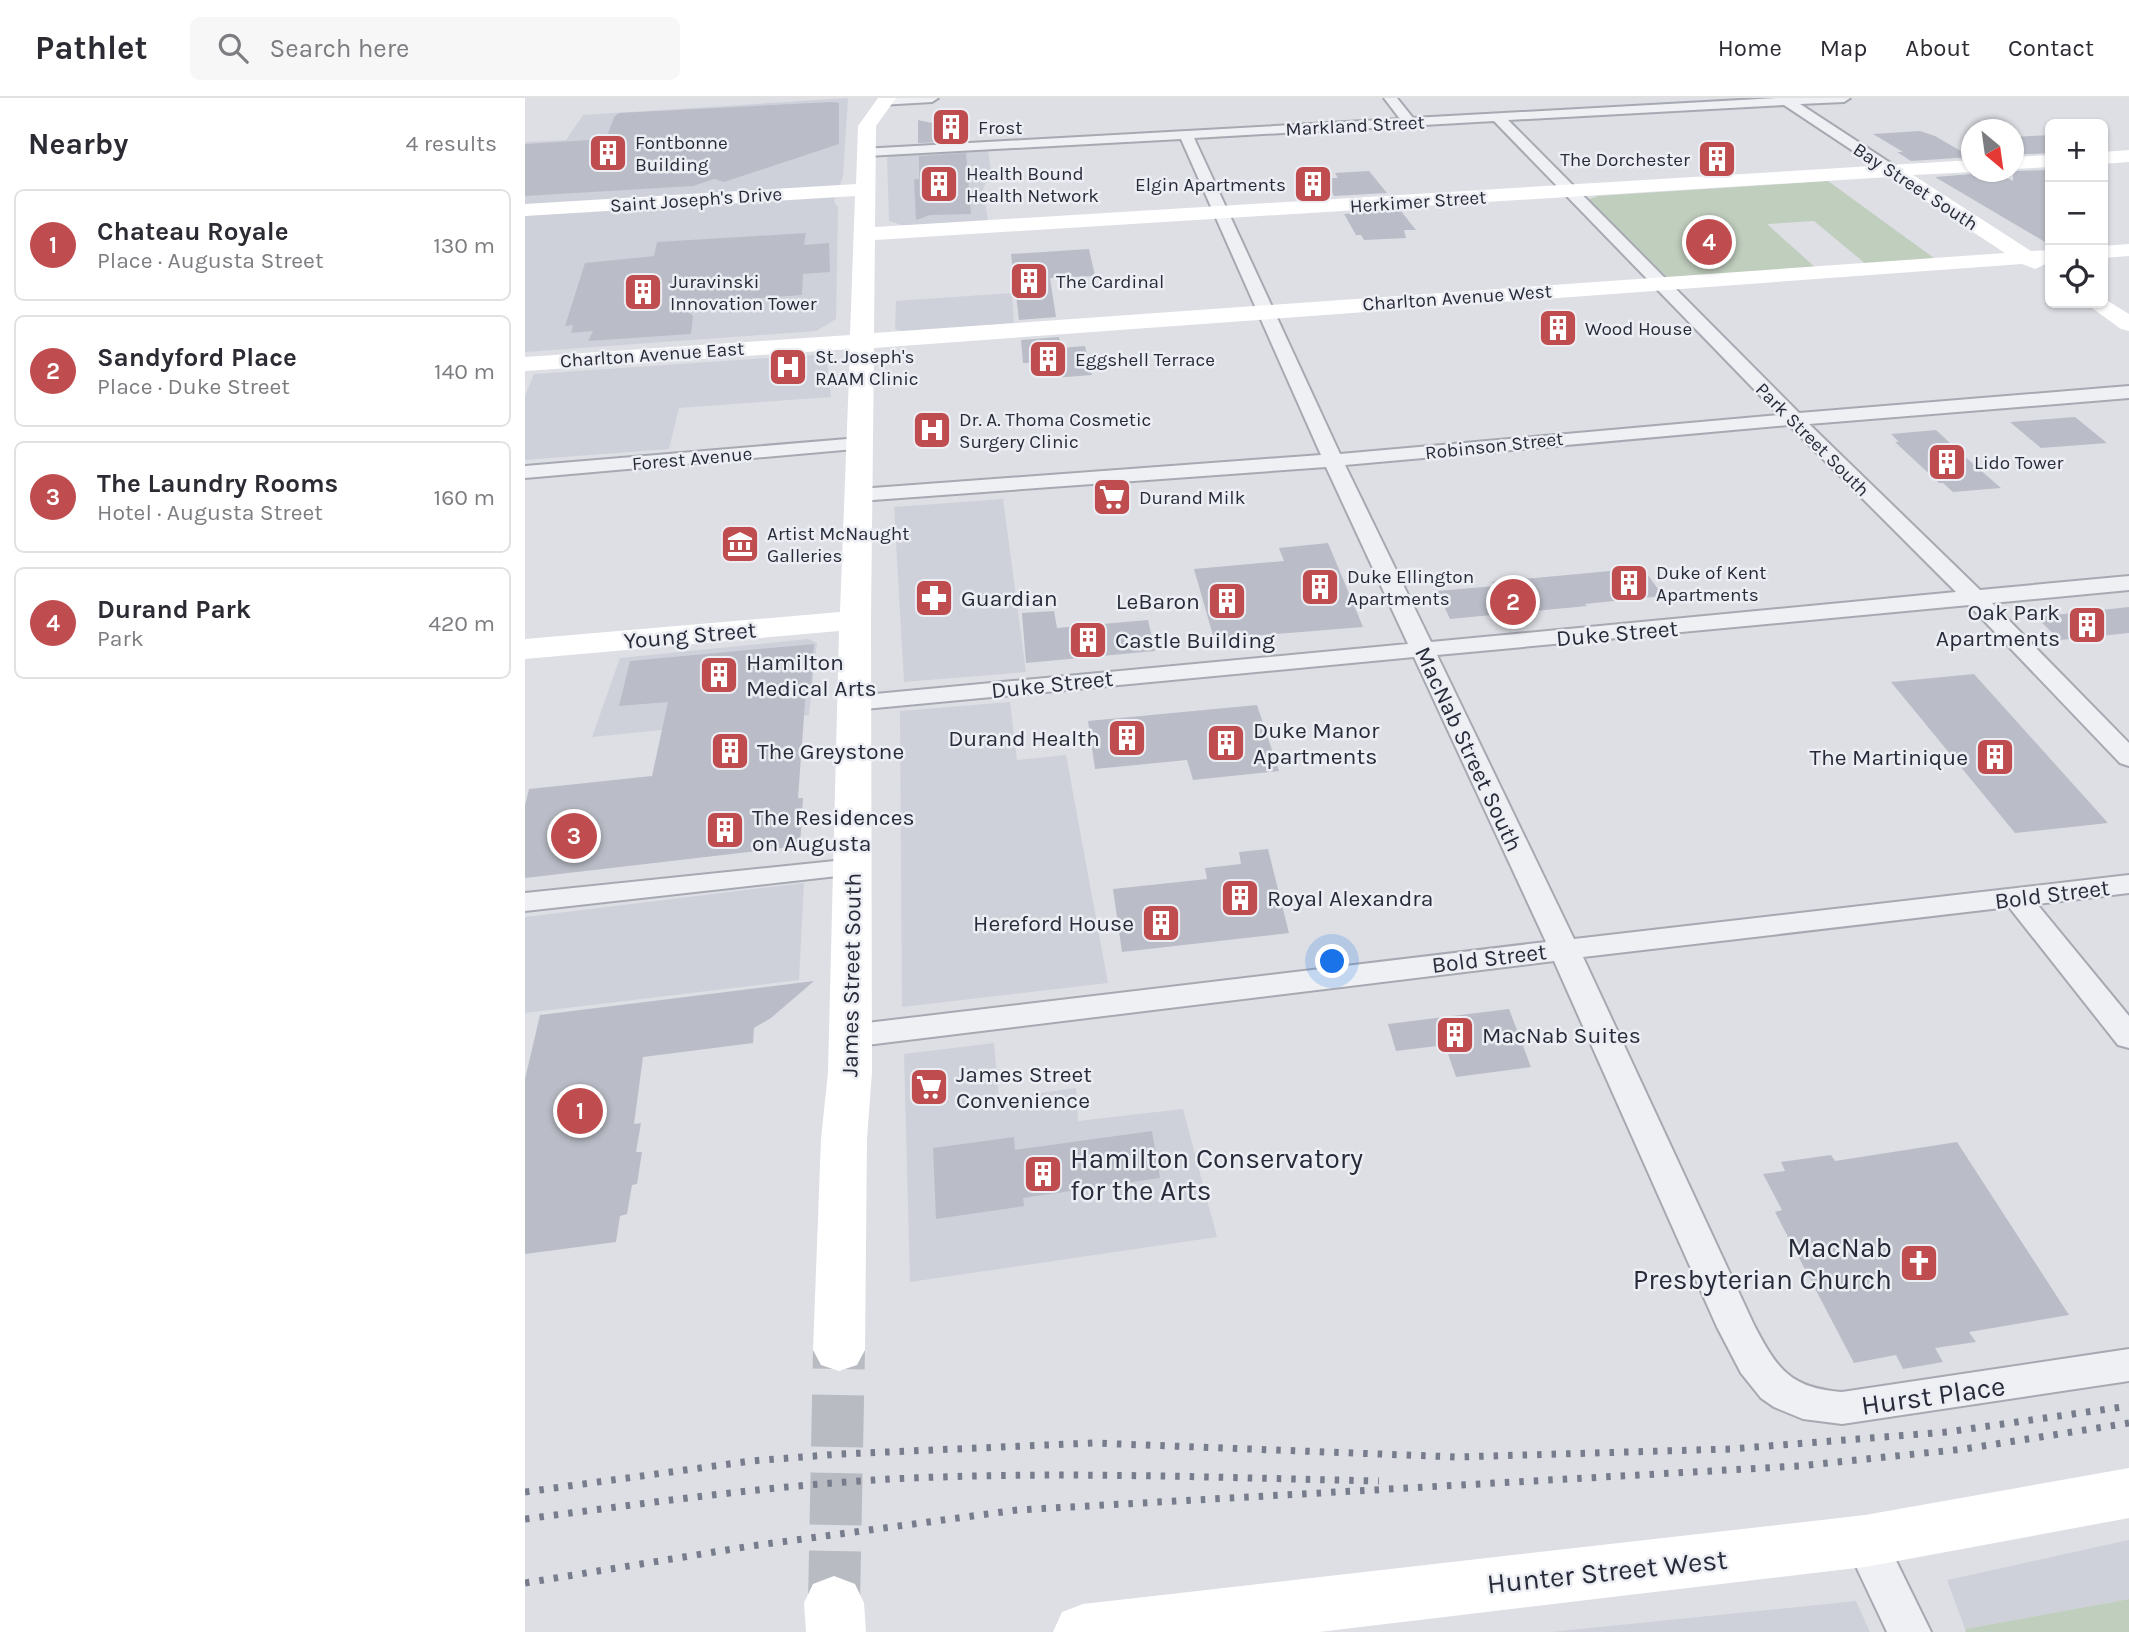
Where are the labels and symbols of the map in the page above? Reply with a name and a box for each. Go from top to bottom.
building icon: Frost [930,106,972,148]
street label: Markland Street [1285,111,1425,141]
place label: Frost [978,117,1022,139]
north arrow [1961,119,2024,182]
building icon: Fontbonne Building [587,132,629,174]
place label: Fontbonne Building [635,132,728,176]
building icon: The Dorchester [1696,138,1738,180]
street label: Bay Street South [1849,138,1982,235]
place label: The Dorchester [1560,149,1690,171]
building icon: Health Bound Health Network [918,163,960,205]
place label: Health Bound Health Network [966,163,1099,207]
building icon: Elgin Apartments [1292,163,1334,205]
place label: Elgin Apartments [1135,174,1286,196]
street label: Saint Joseph's Drive [609,183,783,217]
street label: Herkimer Street [1349,186,1487,218]
pin: 4 [1686,216,1732,268]
building icon: The Cardinal [1008,260,1050,302]
building icon: Juravinski Innovation Tower [622,271,664,313]
place label: Juravinski Innovation Tower [670,271,817,315]
place label: The Cardinal [1056,271,1164,293]
street label: Charlton Avenue West [1362,280,1552,316]
building icon: Wood House [1537,307,1579,349]
place label: Wood House [1585,318,1692,340]
street label: Charlton Avenue East [559,338,745,372]
building icon: Eggshell Terrace [1027,338,1069,380]
hospital icon: St. Joseph's RAAM Clinic [767,346,809,388]
place label: St. Joseph's RAAM Clinic [815,346,919,390]
place label: Eggshell Terrace [1075,349,1215,371]
street label: Park Street South [1751,378,1874,501]
hospital icon: Dr. A. Thoma Cosmetic Surgery Clinic [911,409,953,451]
place label: Dr. A. Thoma Cosmetic Surgery Clinic [959,409,1151,453]
street label: Robinson Street [1424,428,1564,464]
building icon: Lido Tower [1926,441,1968,483]
street label: Forest Avenue [631,443,753,475]
place label: Lido Tower [1974,452,2064,474]
supermarket icon: Durand Milk [1091,476,1133,518]
place label: Durand Milk [1139,487,1246,509]
museum icon: Artist McNaught Galleries [719,523,761,565]
place label: Artist McNaught Galleries [767,523,909,567]
building icon: Duke of Kent Apartments [1608,562,1650,604]
place label: Duke of Kent Apartments [1656,562,1766,606]
building icon: Duke Ellington Apartments [1299,566,1341,608]
place label: Duke Ellington Apartments [1347,566,1474,610]
pin: 2 [1490,576,1536,628]
pharmacy icon: Guardian [913,577,955,619]
building icon: LeBaron [1206,580,1248,622]
place label: Guardian [961,585,1058,612]
place label: LeBaron [1116,588,1200,615]
place label: Oak Park Apartments [1936,599,2060,652]
building icon: Oak Park Apartments [2066,604,2108,646]
street label: Duke Street [1555,615,1680,652]
street label: Young Street [623,616,758,655]
building icon: Castle Building [1067,619,1109,661]
place label: Castle Building [1115,627,1275,654]
street label: MacNab Street South [1409,642,1528,856]
place label: Hamilton Medical Arts [746,649,876,702]
building icon: Hamilton Medical Arts [698,654,740,696]
street label: Duke Street [990,665,1115,704]
building icon: Durand Health [1106,717,1148,759]
place label: Duke Manor Apartments [1253,717,1380,770]
building icon: Duke Manor Apartments [1205,722,1247,764]
place label: Durand Health [948,725,1100,752]
building icon: The Greystone [709,730,751,772]
building icon: The Martinique [1974,736,2016,778]
place label: The Greystone [757,738,904,765]
place label: The Martinique [1809,744,1968,771]
place label: The Residences on Augusta [752,804,915,857]
building icon: The Residences on Augusta [704,809,746,851]
pin: 3 [551,810,597,862]
street label: James Street South [836,873,867,1077]
street label: Bold Street [1993,874,2111,915]
building icon: Royal Alexandra [1219,877,1261,919]
place label: Royal Alexandra [1267,885,1433,912]
building icon: Hereford House [1140,902,1182,944]
place label: Hereford House [973,910,1134,937]
street label: Bold Street [1430,938,1548,979]
your location [1315,944,1349,978]
building icon: MacNab Suites [1434,1014,1476,1056]
place label: MacNab Suites [1482,1022,1641,1049]
place label: James Street Convenience [956,1061,1092,1114]
supermarket icon: James Street Convenience [908,1066,950,1108]
pin: 1 [557,1085,603,1137]
place label: Hamilton Conservatory for the Arts [1070,1142,1363,1207]
building icon: Hamilton Conservatory for the Arts [1022,1153,1064,1195]
place label: MacNab Presbyterian Church [1633,1231,1892,1296]
church icon: MacNab Presbyterian Church [1898,1242,1940,1284]
street label: Hurst Place [1859,1369,2007,1422]
street label: Hunter Street West [1485,1542,1729,1601]

